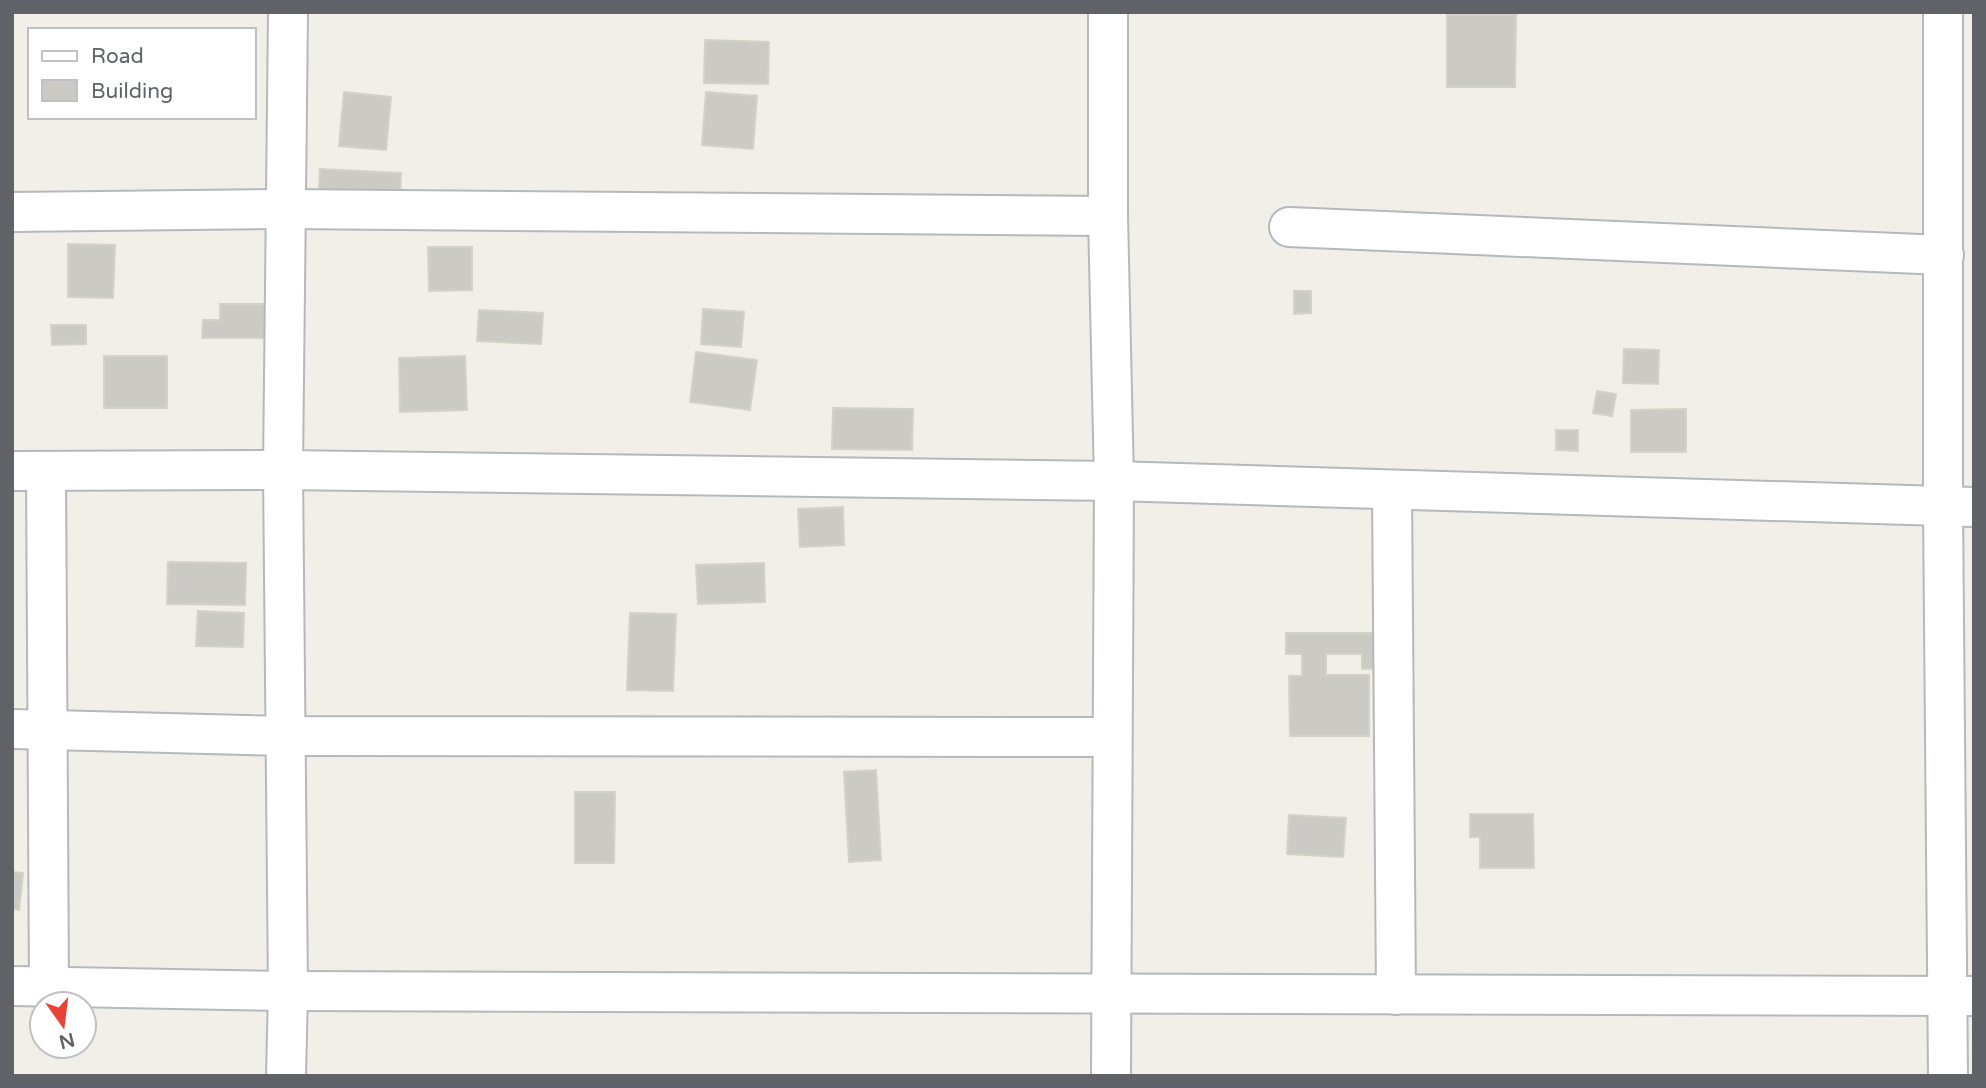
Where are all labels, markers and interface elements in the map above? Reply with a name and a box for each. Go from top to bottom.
legend [28,28,256,119]
text: Road [91,44,144,69]
text: Building [91,79,173,104]
north arrow [28,990,98,1060]
text: N [57,1028,77,1053]

